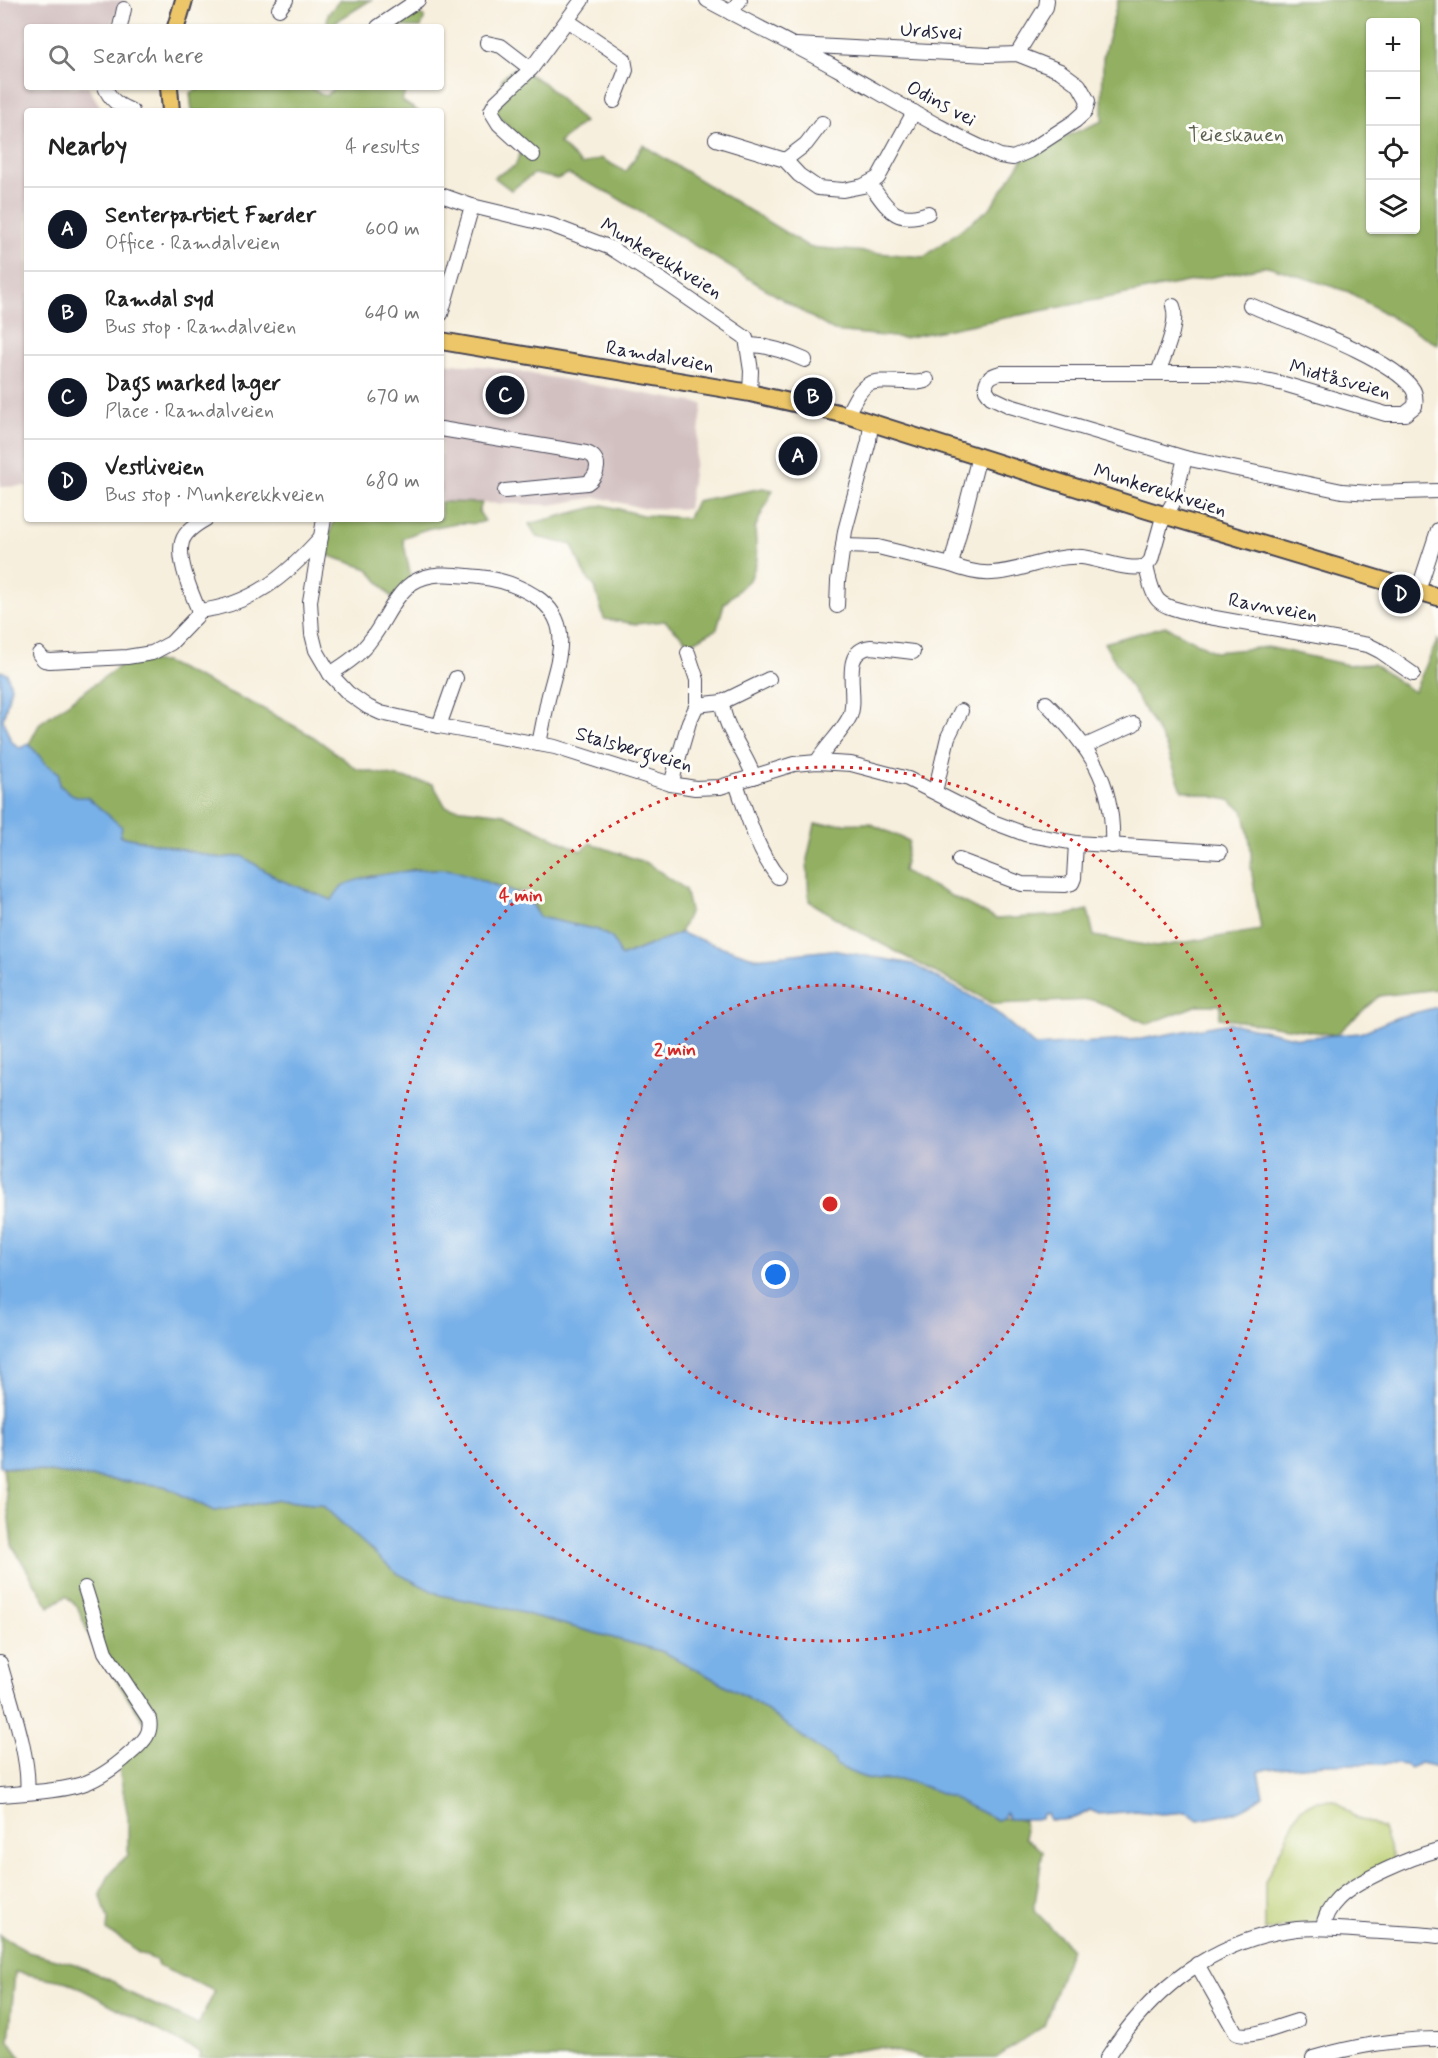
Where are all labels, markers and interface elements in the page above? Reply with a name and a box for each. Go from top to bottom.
street label: Urdsvei [899,17,963,47]
map controls [1366,18,1420,234]
button: + [1366,18,1420,72]
search box [24,24,444,90]
icon: search [45,41,78,74]
text: Search here [93,43,204,71]
button: − [1366,72,1420,126]
street label: Odins vei [902,74,981,134]
park label: Teieskauen [1188,122,1284,149]
button: locate [1366,126,1420,180]
text: Nearby [48,130,127,164]
text: 4 results [345,134,420,161]
button: layers [1366,180,1420,234]
text: Senterpartiet Færder [105,202,316,230]
street label: Munkerekkveien [595,212,727,306]
text: A [61,216,74,243]
text: 600 m [365,216,420,243]
text: Office · Ramdalveien [105,230,280,257]
text: Ramdal syd [105,286,214,314]
text: B [61,300,74,327]
text: 640 m [364,300,420,327]
text: Bus stop · Ramdalveien [105,314,296,341]
street label: Ramdalveien [604,334,716,380]
street label: Midtåsveien [1286,353,1394,407]
text: Dags marked lager [105,370,281,398]
pin: C [486,372,524,418]
pin: B [794,374,832,420]
text: C [60,384,75,411]
text: 670 m [366,384,420,411]
text: Place · Ramdalveien [105,398,274,425]
pin: A [778,434,818,478]
text: Vestliveien [105,454,204,482]
street label: Munkerekkveien [1090,458,1230,524]
text: D [61,468,74,495]
text: 680 m [365,468,420,495]
text: Bus stop · Munkerekkveien [105,482,325,509]
pin: D [1382,572,1420,616]
street label: Ravnveien [1226,587,1320,629]
street label: Stalsbergveien [572,720,696,782]
text: 4 min [499,884,543,908]
text: 2 min [654,1038,696,1062]
centre of rings [820,1194,840,1214]
your location [761,1260,790,1289]

